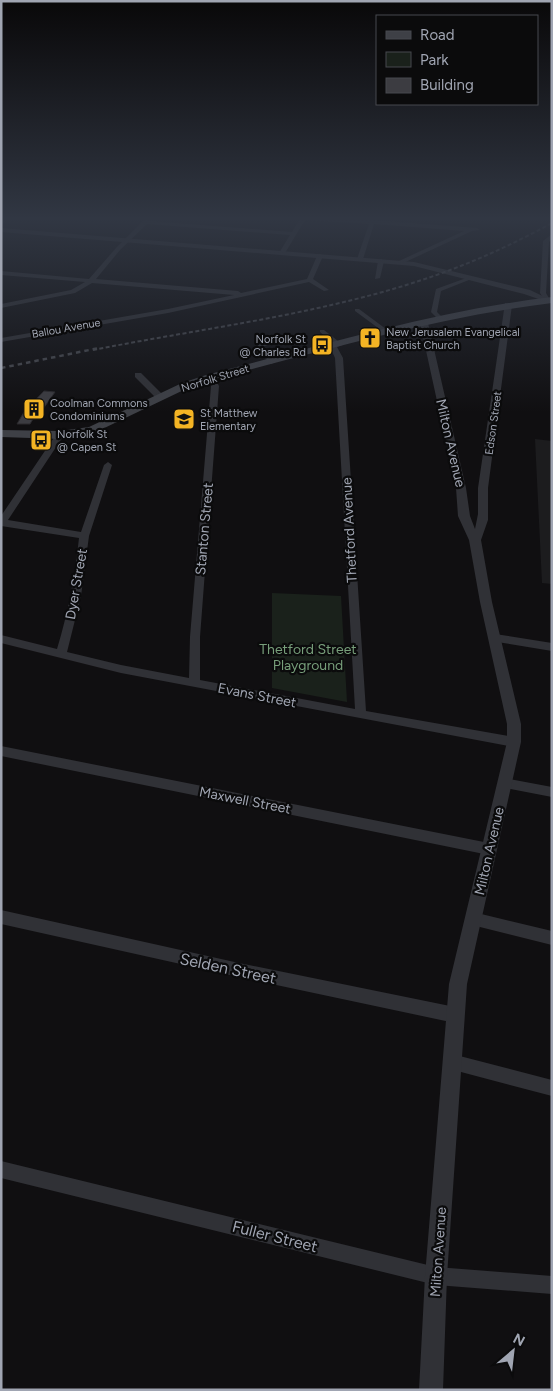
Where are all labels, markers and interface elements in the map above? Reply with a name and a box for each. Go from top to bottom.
legend [376,15,538,105]
text: Road [420,26,455,44]
text: Park [420,51,449,69]
text: Building [420,76,474,94]
street label: Ballou Avenue [31,316,101,341]
church icon: New Jerusalem Evangelical Baptist Church [358,326,382,350]
place label: New Jerusalem Evangelical Baptist Church [386,326,520,352]
place label: Norfolk St @ Charles Rd [239,333,306,359]
bus stop icon: Norfolk St @ Charles Rd [310,333,334,357]
street label: Norfolk Street [180,362,251,395]
street label: Edson Street [483,390,504,456]
building icon: Coolman Commons Condominiums [22,397,46,421]
place label: Coolman Commons Condominiums [50,397,148,423]
street label: Milton Avenue [432,397,469,489]
school or university icon: St Matthew Elementary [172,407,196,431]
place label: St Matthew Elementary [200,407,258,433]
bus stop icon: Norfolk St @ Capen St [29,428,53,452]
place label: Norfolk St @ Capen St [57,428,116,454]
street label: Thetford Avenue [338,477,361,583]
street label: Stanton Street [192,482,217,576]
street label: Dyer Street [62,547,91,621]
park label: Thetford Street Playground [259,641,357,674]
street label: Evans Street [216,680,298,711]
street label: Maxwell Street [198,783,292,818]
street label: Milton Avenue [471,805,508,897]
street label: Selden Street [178,949,278,988]
street label: Milton Avenue [427,1206,450,1298]
street label: Fuller Street [230,1217,320,1256]
north arrow [488,1326,538,1376]
text: N [510,1330,528,1350]

